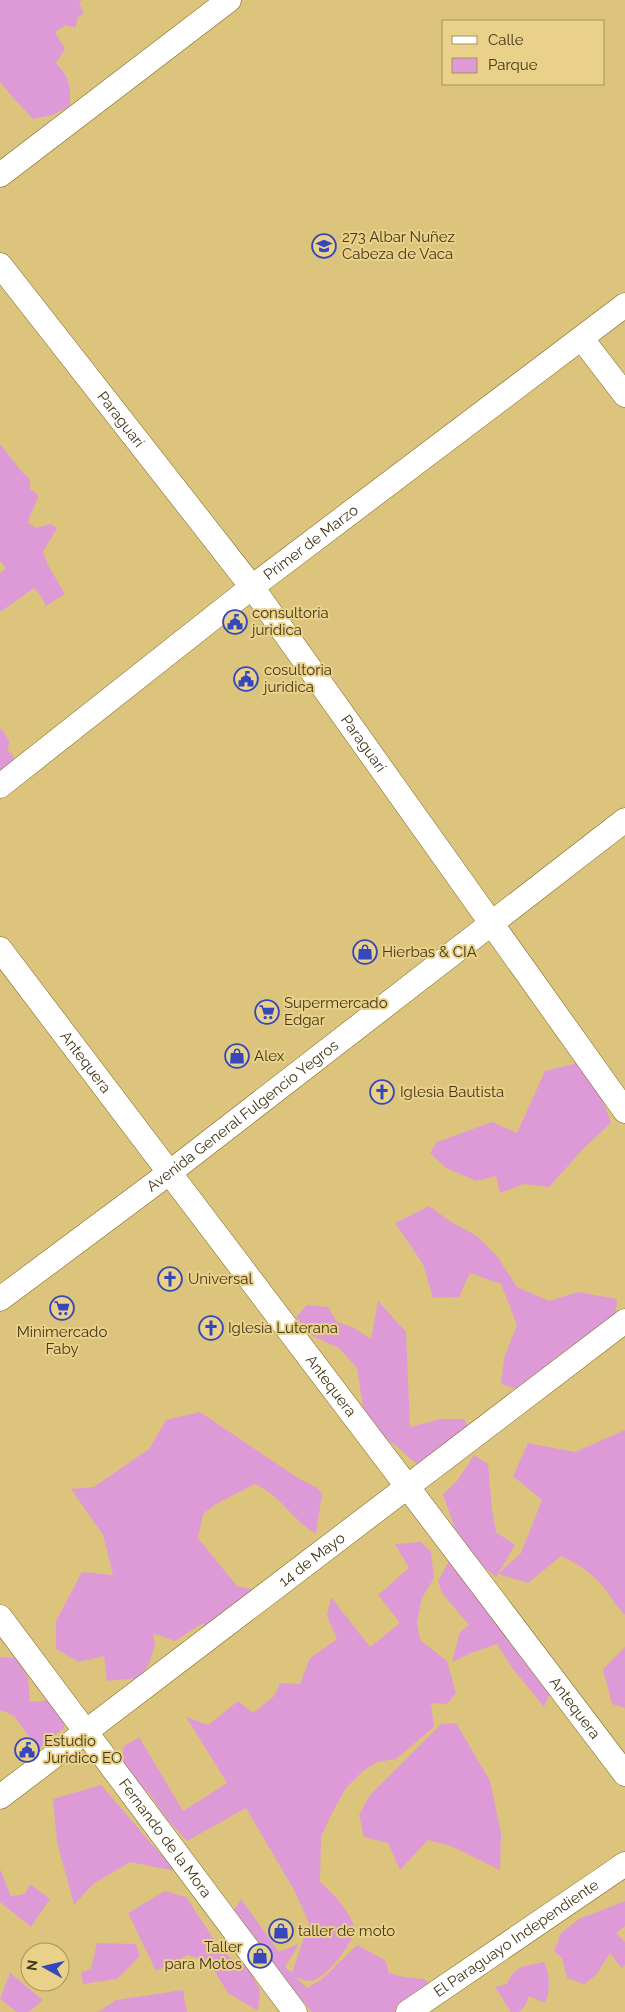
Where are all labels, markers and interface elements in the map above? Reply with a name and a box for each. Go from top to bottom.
legend [442,20,605,85]
text: Calle [488,31,524,49]
text: Parque [488,56,538,74]
place label: 273 Albar Nuñez Cabeza de Vaca [342,228,455,263]
school or university icon: 273 Albar Nuñez Cabeza de Vaca [311,233,337,259]
street label: Paraguarí [93,388,149,451]
street label: Primer de Marzo [260,501,362,584]
place label: consultoria juridica [250,604,329,639]
public building icon: consultoria juridica [222,609,248,635]
place label: cosultoria juridica [262,661,332,696]
public building icon: cosultoria juridica [233,666,259,692]
street label: Paraguarí [337,711,390,776]
shop icon: Hierbas & CIA [352,939,378,965]
place label: Hierbas & CIA [382,943,477,961]
place label: Supermercado Edgar [284,994,388,1029]
supermarket icon: Supermercado Edgar [254,999,280,1025]
street label: Antequera [57,1028,115,1097]
street label: Avenida General Fulgencio Yegros [143,1036,342,1195]
shop icon: Alex [224,1043,250,1069]
place label: Alex [254,1047,285,1065]
church icon: Iglesia Bautista [369,1079,395,1105]
place label: Iglesia Bautista [400,1083,504,1101]
church icon: Universal [157,1266,183,1292]
place label: Universal [188,1270,253,1288]
supermarket icon: Minimercado Faby [49,1295,75,1321]
church icon: Iglesia Luterana [198,1315,224,1341]
place label: Iglesia Luterana [228,1319,338,1337]
place label: Minimercado Faby [17,1323,107,1358]
street label: Antequera [302,1351,360,1420]
street label: 14 de Mayo [275,1529,348,1590]
street label: Antequera [546,1673,604,1742]
place label: Estudio Juridico EO [44,1732,122,1767]
public building icon: Estudio Juridico EO [14,1737,40,1763]
street label: Fernando de la Mora [115,1775,215,1901]
street label: El Paraguayo Independiente [430,1876,602,2001]
shop icon: taller de moto [268,1918,294,1944]
place label: taller de moto [298,1922,395,1940]
place label: Taller para Motos [164,1938,243,1973]
north arrow [20,1942,70,1992]
shop icon: Taller para Motos [247,1943,273,1969]
text: N [23,1959,41,1972]

